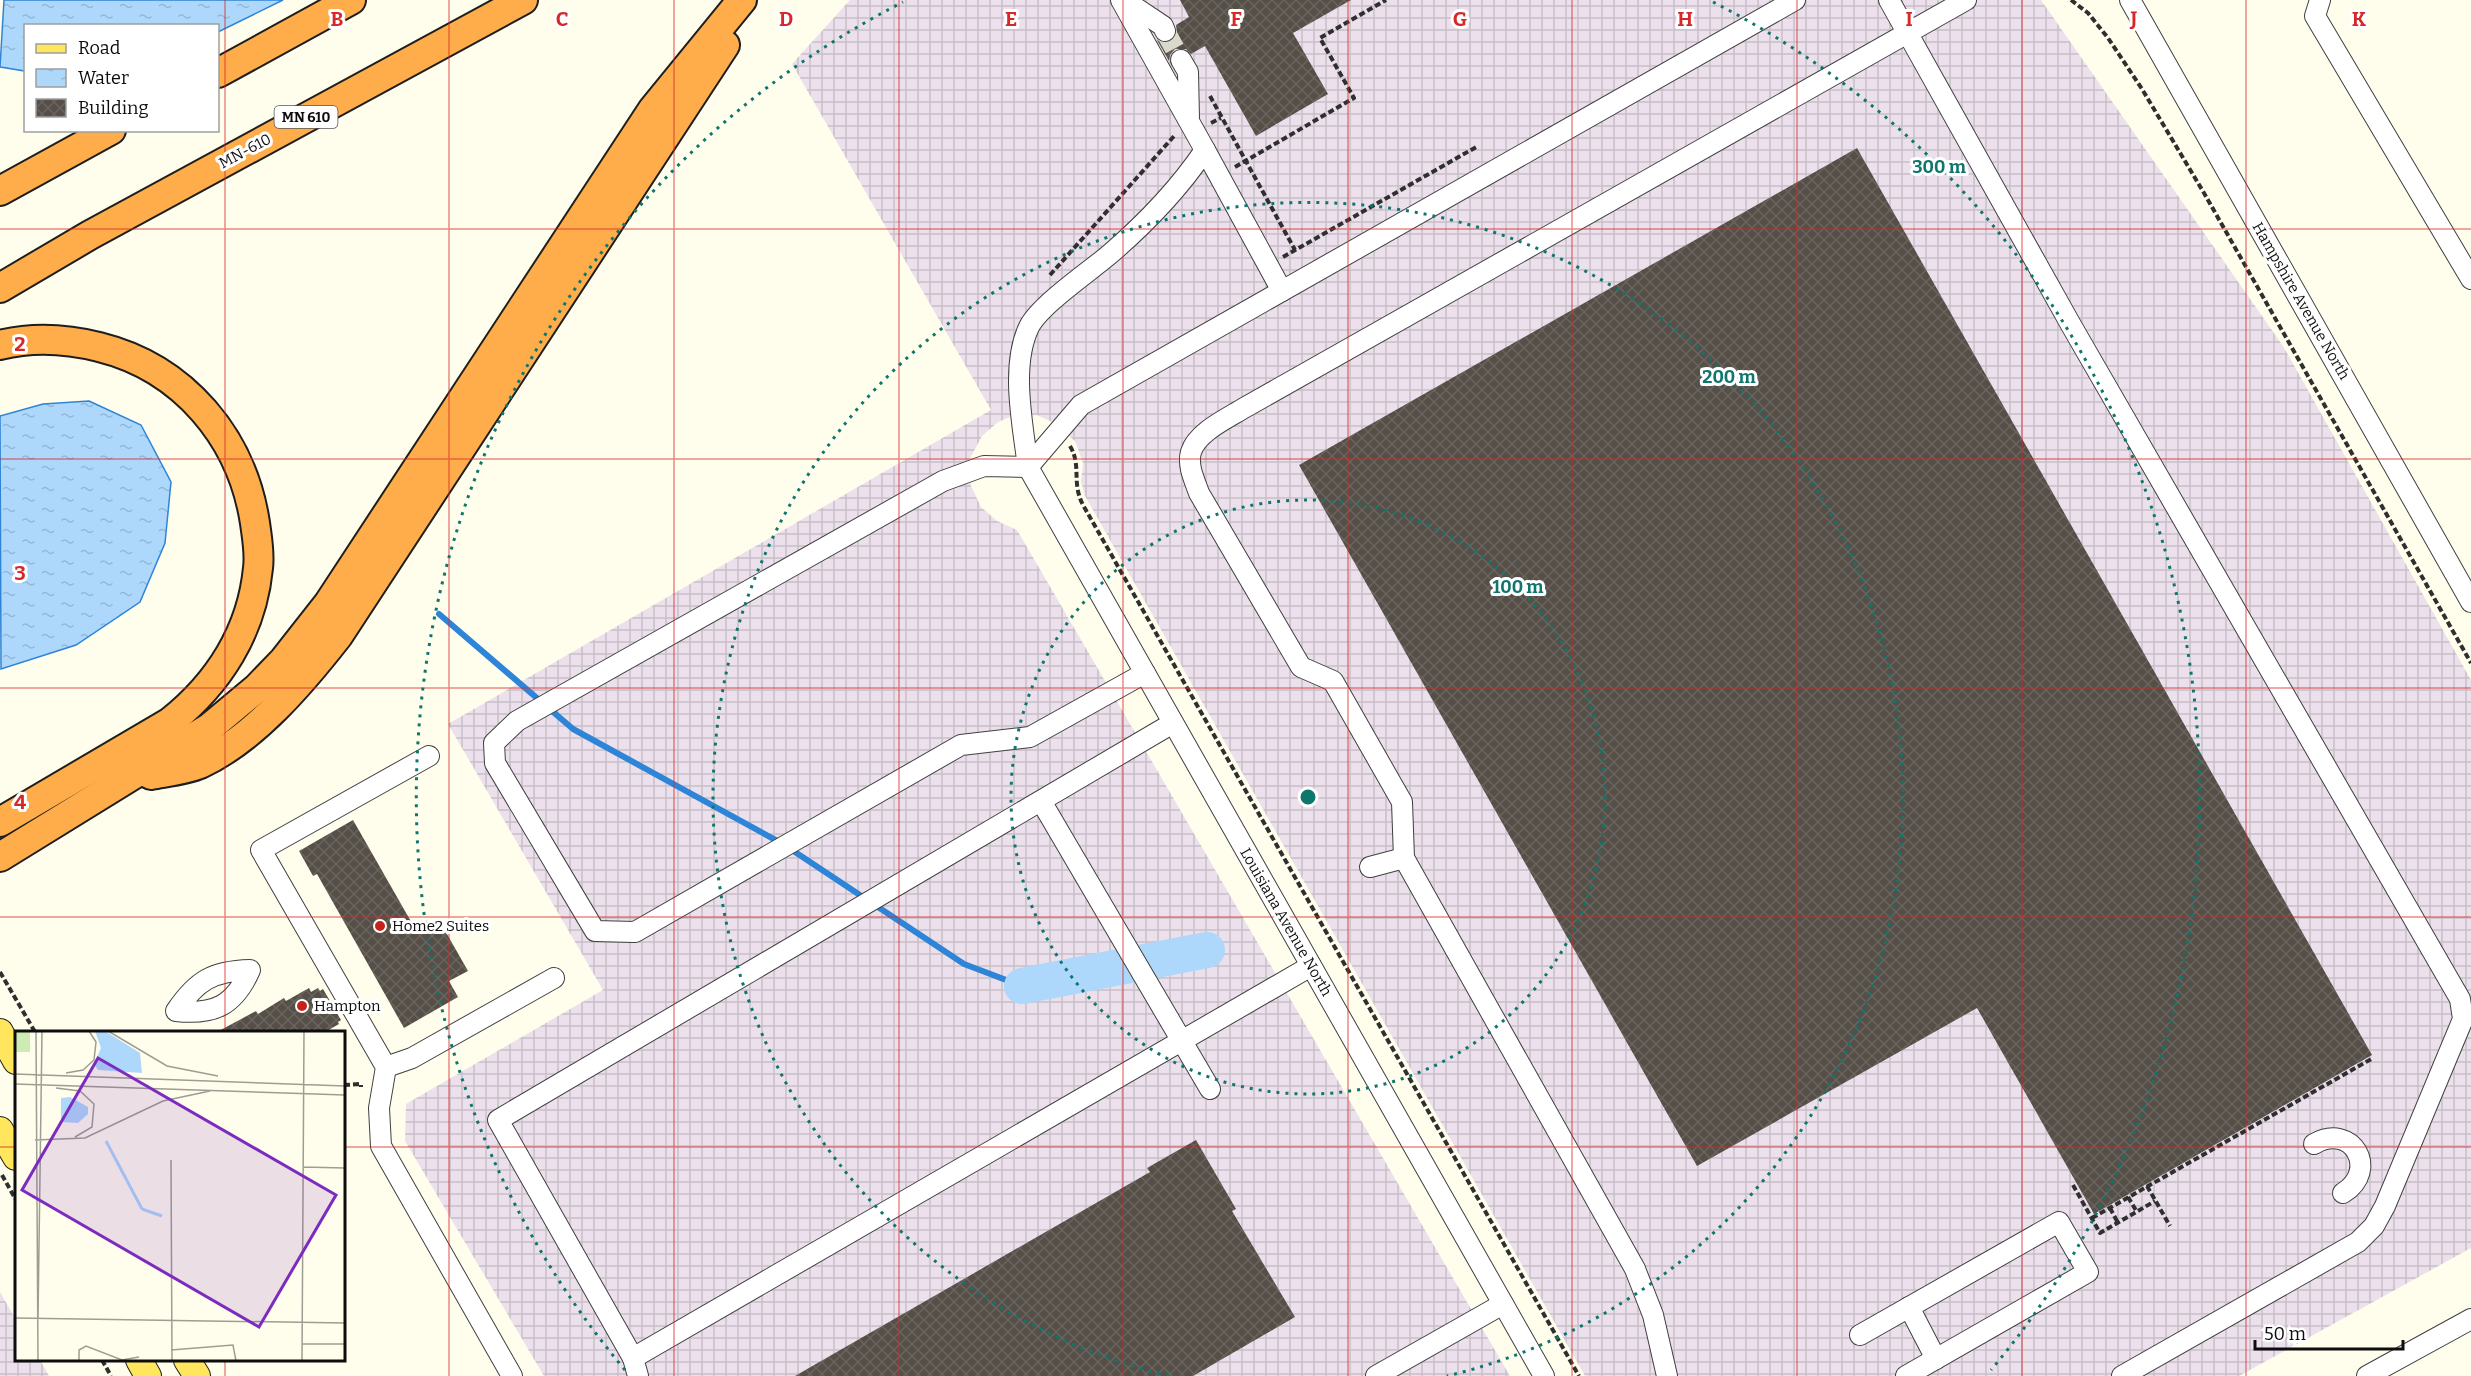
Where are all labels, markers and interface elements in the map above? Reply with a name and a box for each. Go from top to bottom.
text: B [331,7,344,31]
text: C [556,7,568,31]
text: D [779,7,793,31]
text: E [1005,7,1017,31]
text: F [1230,7,1242,31]
text: G [1453,7,1467,31]
text: H [1677,7,1693,31]
text: I [1905,7,1913,31]
text: J [2130,7,2138,31]
text: K [2352,7,2367,31]
legend [24,24,219,132]
text: Road [78,37,121,59]
text: Water [78,67,129,89]
text: Building [78,97,149,119]
road number: MN 610 [274,106,338,128]
street label: MN-610 [216,130,274,172]
text: 300 m [1912,156,1966,178]
street label: Hampshire Avenue North [2248,219,2354,384]
text: 2 [14,332,26,356]
text: 200 m [1702,366,1756,388]
text: 3 [14,561,26,585]
text: 100 m [1492,576,1544,598]
centre of rings [1298,787,1318,807]
text: 4 [14,790,26,814]
street label: Louisiana Avenue North [1236,845,1336,1000]
place label: Home2 Suites [392,917,489,935]
marker: Home2 Suites [373,919,387,933]
place label: Hampton [314,997,381,1015]
marker: Hampton [295,999,309,1013]
inset map [15,1031,345,1361]
scale bar [2255,1313,2404,1351]
text: 50 m [2264,1323,2306,1345]

